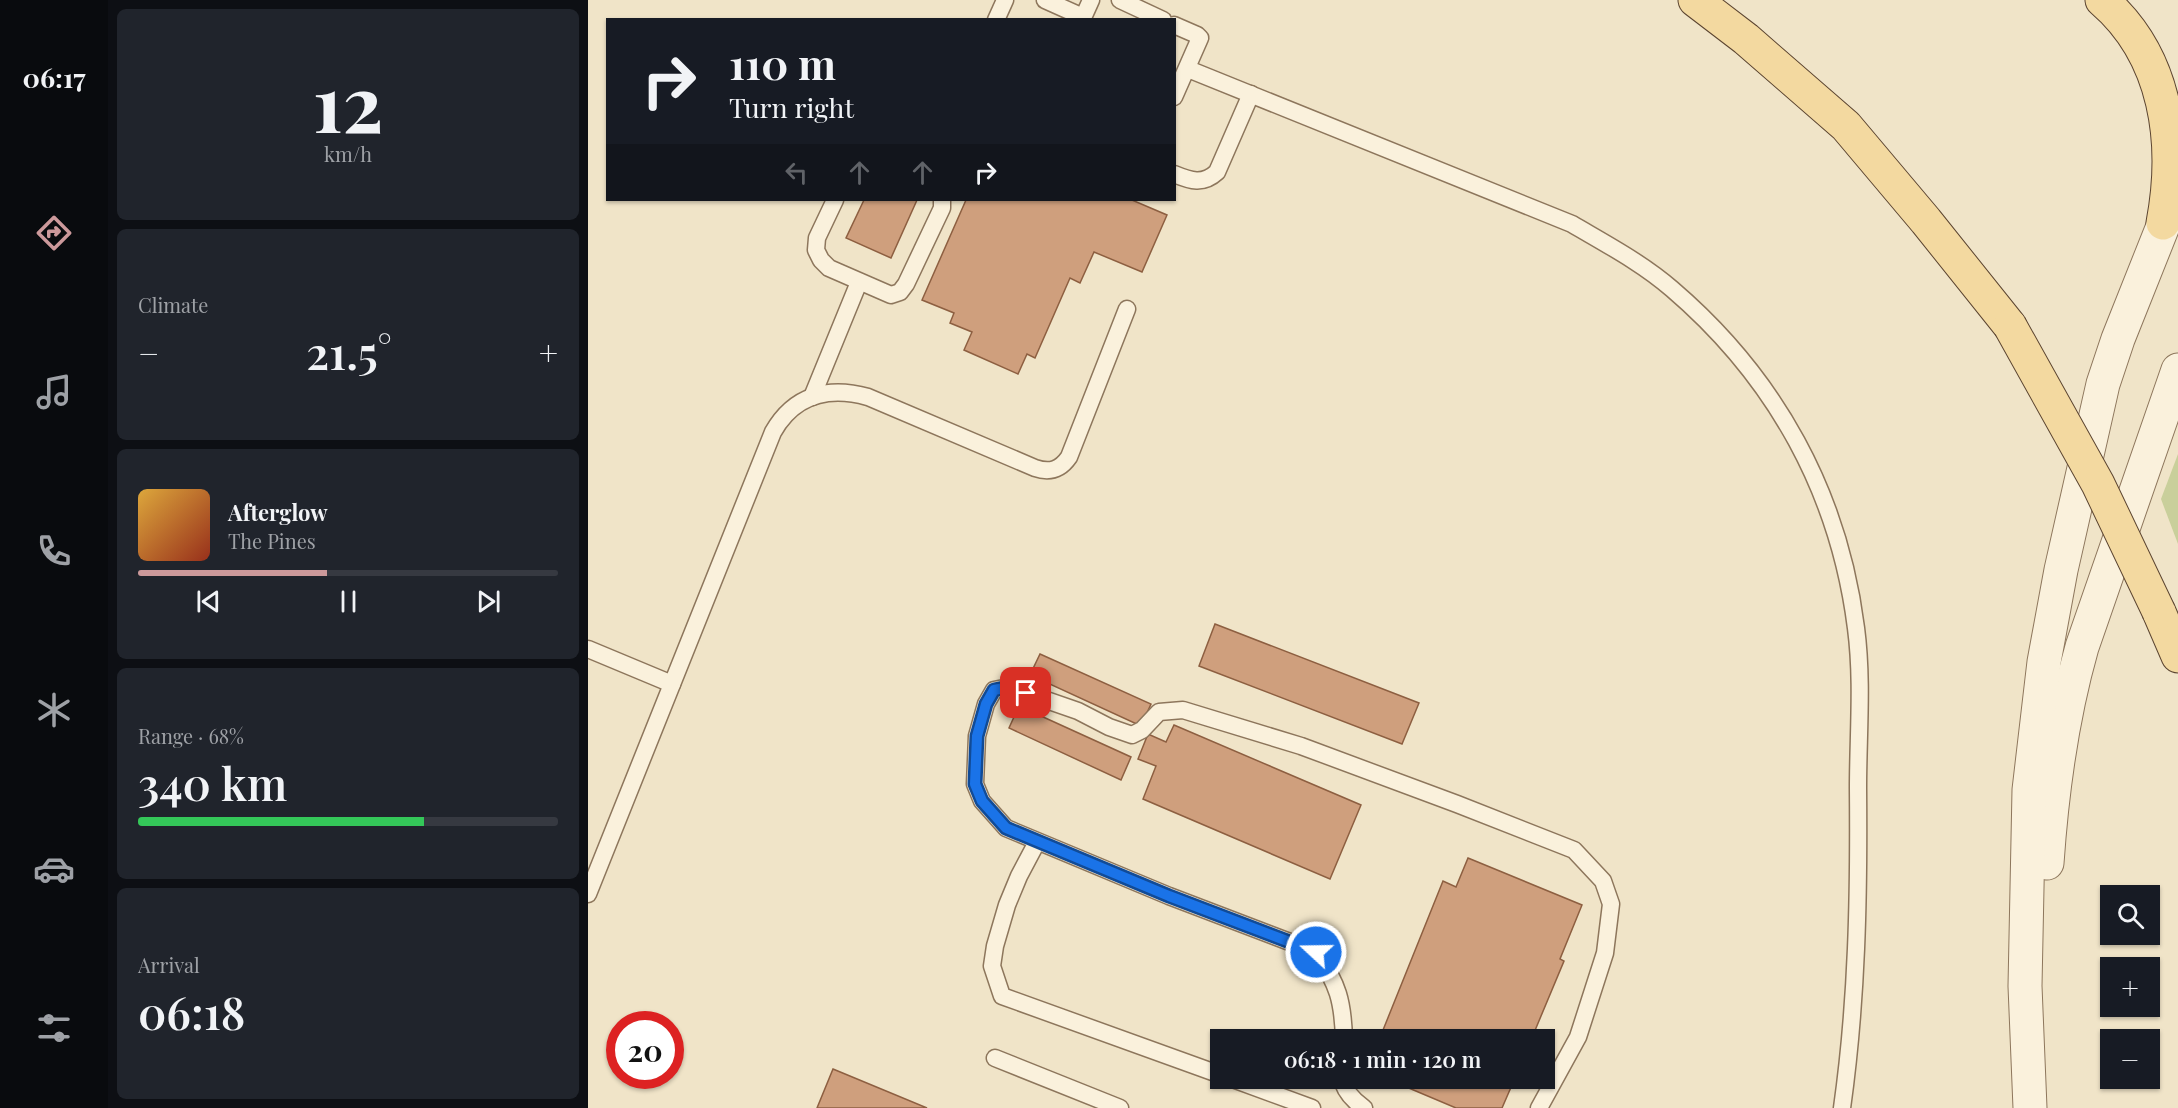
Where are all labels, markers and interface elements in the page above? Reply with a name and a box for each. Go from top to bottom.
text: 110 m [729,35,836,91]
icon: right [630,42,708,120]
text: 12 [313,49,383,153]
text: 06:17 [22,59,86,95]
text: Turn right [729,89,854,125]
text: km/h [324,140,372,167]
icon: left [780,156,813,189]
icon: ahead [843,156,876,189]
icon: ahead [906,156,939,189]
icon: right [969,156,1002,189]
icon: directions [33,212,75,254]
text: Climate [138,291,208,318]
text: 21.5° [306,321,392,381]
text: − [138,330,159,374]
text: + [539,330,558,374]
icon: music [33,371,75,413]
text: Afterglow [228,497,328,527]
text: The Pines [228,527,316,554]
icon: phone [33,530,75,572]
icon: previous [192,585,225,618]
icon: pause [332,585,365,618]
icon: next [472,585,505,618]
pin [1000,667,1051,718]
icon: arrive [1009,676,1042,709]
icon: climate [33,689,75,731]
text: Range · 68% [138,722,244,749]
text: 340 km [138,752,287,812]
icon: car [33,848,75,890]
map controls [2100,885,2160,1089]
button: search [2100,885,2160,945]
position arrow [1284,920,1348,984]
text: Arrival [138,951,200,978]
button: + [2100,957,2160,1017]
text: 06:18 [138,981,245,1041]
icon: filters [33,1007,75,1049]
speed limit sign: 20 [606,1011,684,1089]
button: − [2100,1029,2160,1089]
text: 06:18 · 1 min · 120 m [1284,1044,1481,1074]

